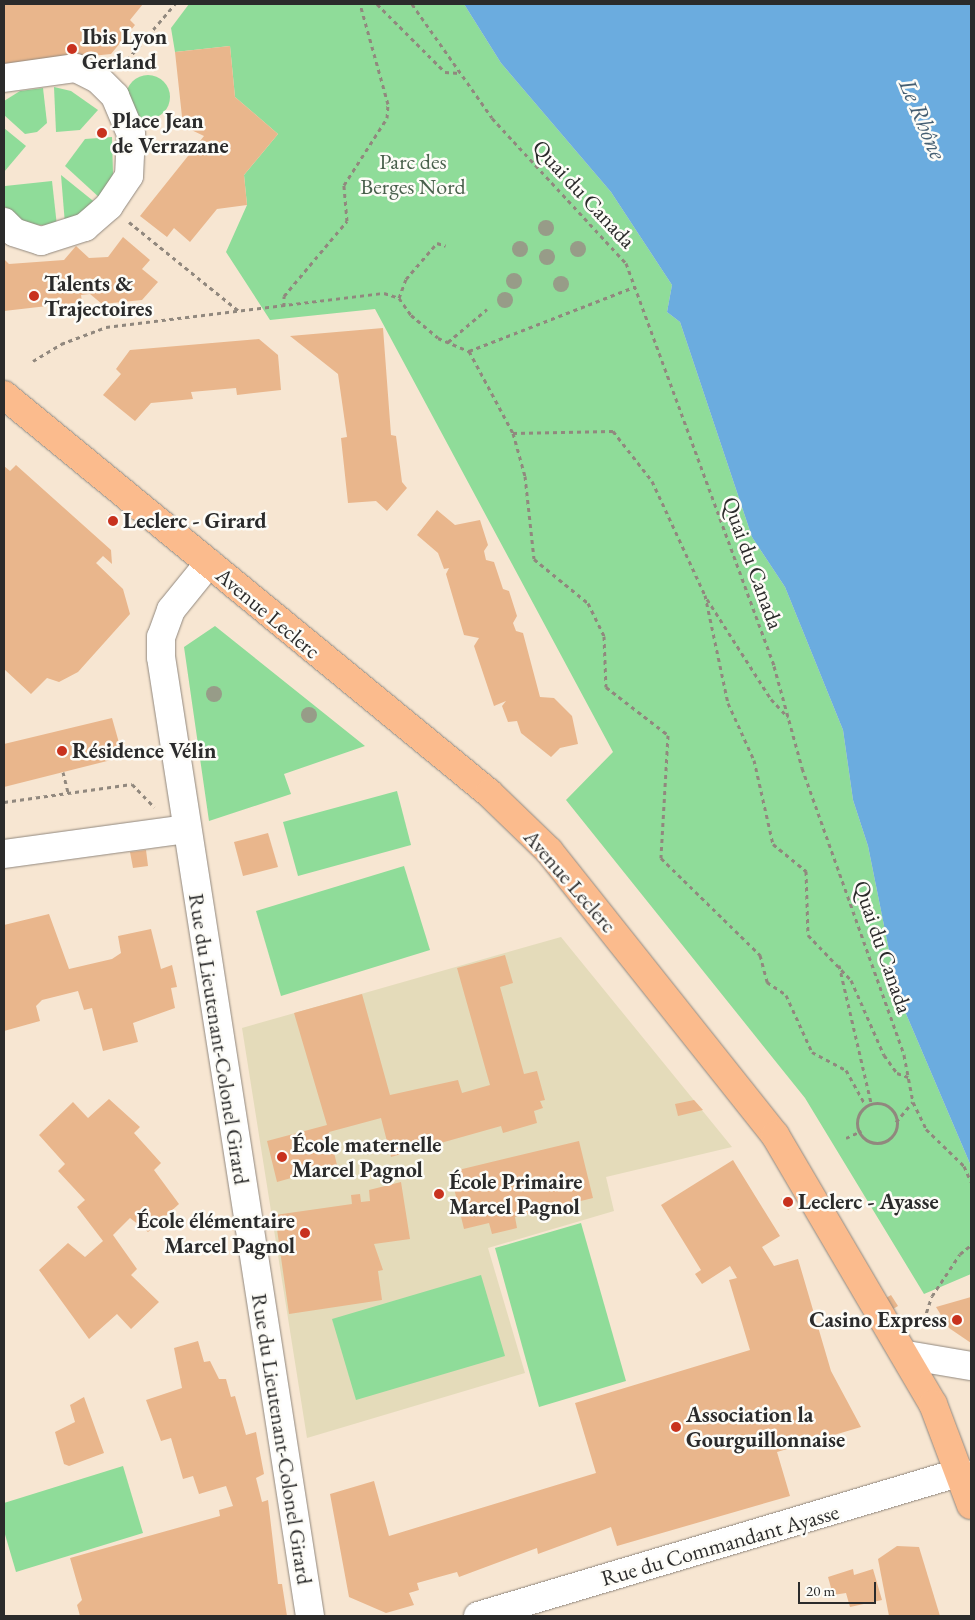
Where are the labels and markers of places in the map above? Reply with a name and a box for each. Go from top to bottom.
place label: Ibis Lyon Gerland [82,23,167,74]
marker: Ibis Lyon Gerland [66,43,78,55]
place label: Place Jean de Verrazane [112,107,229,158]
marker: Place Jean de Verrazane [96,127,108,139]
place label: Talents & Trajectoires [44,270,152,322]
marker: Talents & Trajectoires [28,290,40,302]
place label: Leclerc - Girard [123,508,267,534]
marker: Leclerc - Girard [107,515,119,527]
place label: Résidence Vélin [72,738,216,764]
marker: Résidence Vélin [56,745,68,757]
place label: École maternelle Marcel Pagnol [292,1131,441,1182]
marker: École maternelle Marcel Pagnol [276,1151,288,1163]
place label: École Primaire Marcel Pagnol [449,1168,582,1220]
marker: École Primaire Marcel Pagnol [433,1188,445,1200]
place label: Leclerc - Ayasse [798,1189,939,1215]
marker: Leclerc - Ayasse [782,1196,794,1208]
place label: École élémentaire Marcel Pagnol [137,1207,295,1258]
marker: École élémentaire Marcel Pagnol [299,1227,311,1239]
place label: Casino Express [809,1307,947,1333]
marker: Casino Express [951,1314,963,1326]
place label: Association la Gourguillonnaise [686,1401,845,1452]
marker: Association la Gourguillonnaise [670,1421,682,1433]

